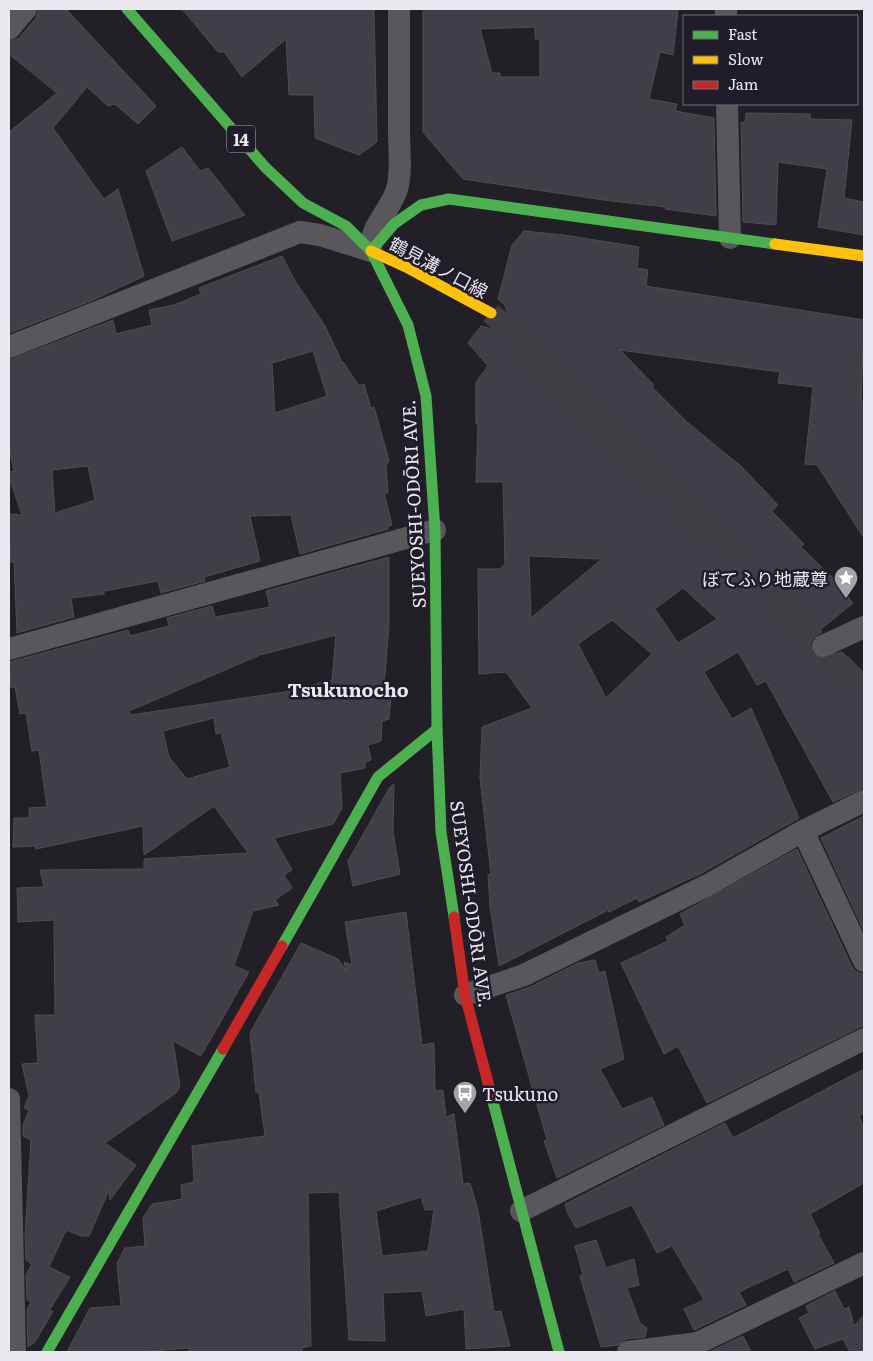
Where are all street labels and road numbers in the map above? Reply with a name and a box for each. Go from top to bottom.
road number: 14 [227,126,255,152]
street label: 鶴見溝ノ口線 [385,230,493,304]
street label: SUEYOSHI-ODŌRI AVE. [394,399,432,609]
street label: SUEYOSHI-ODŌRI AVE. [444,799,500,1009]

